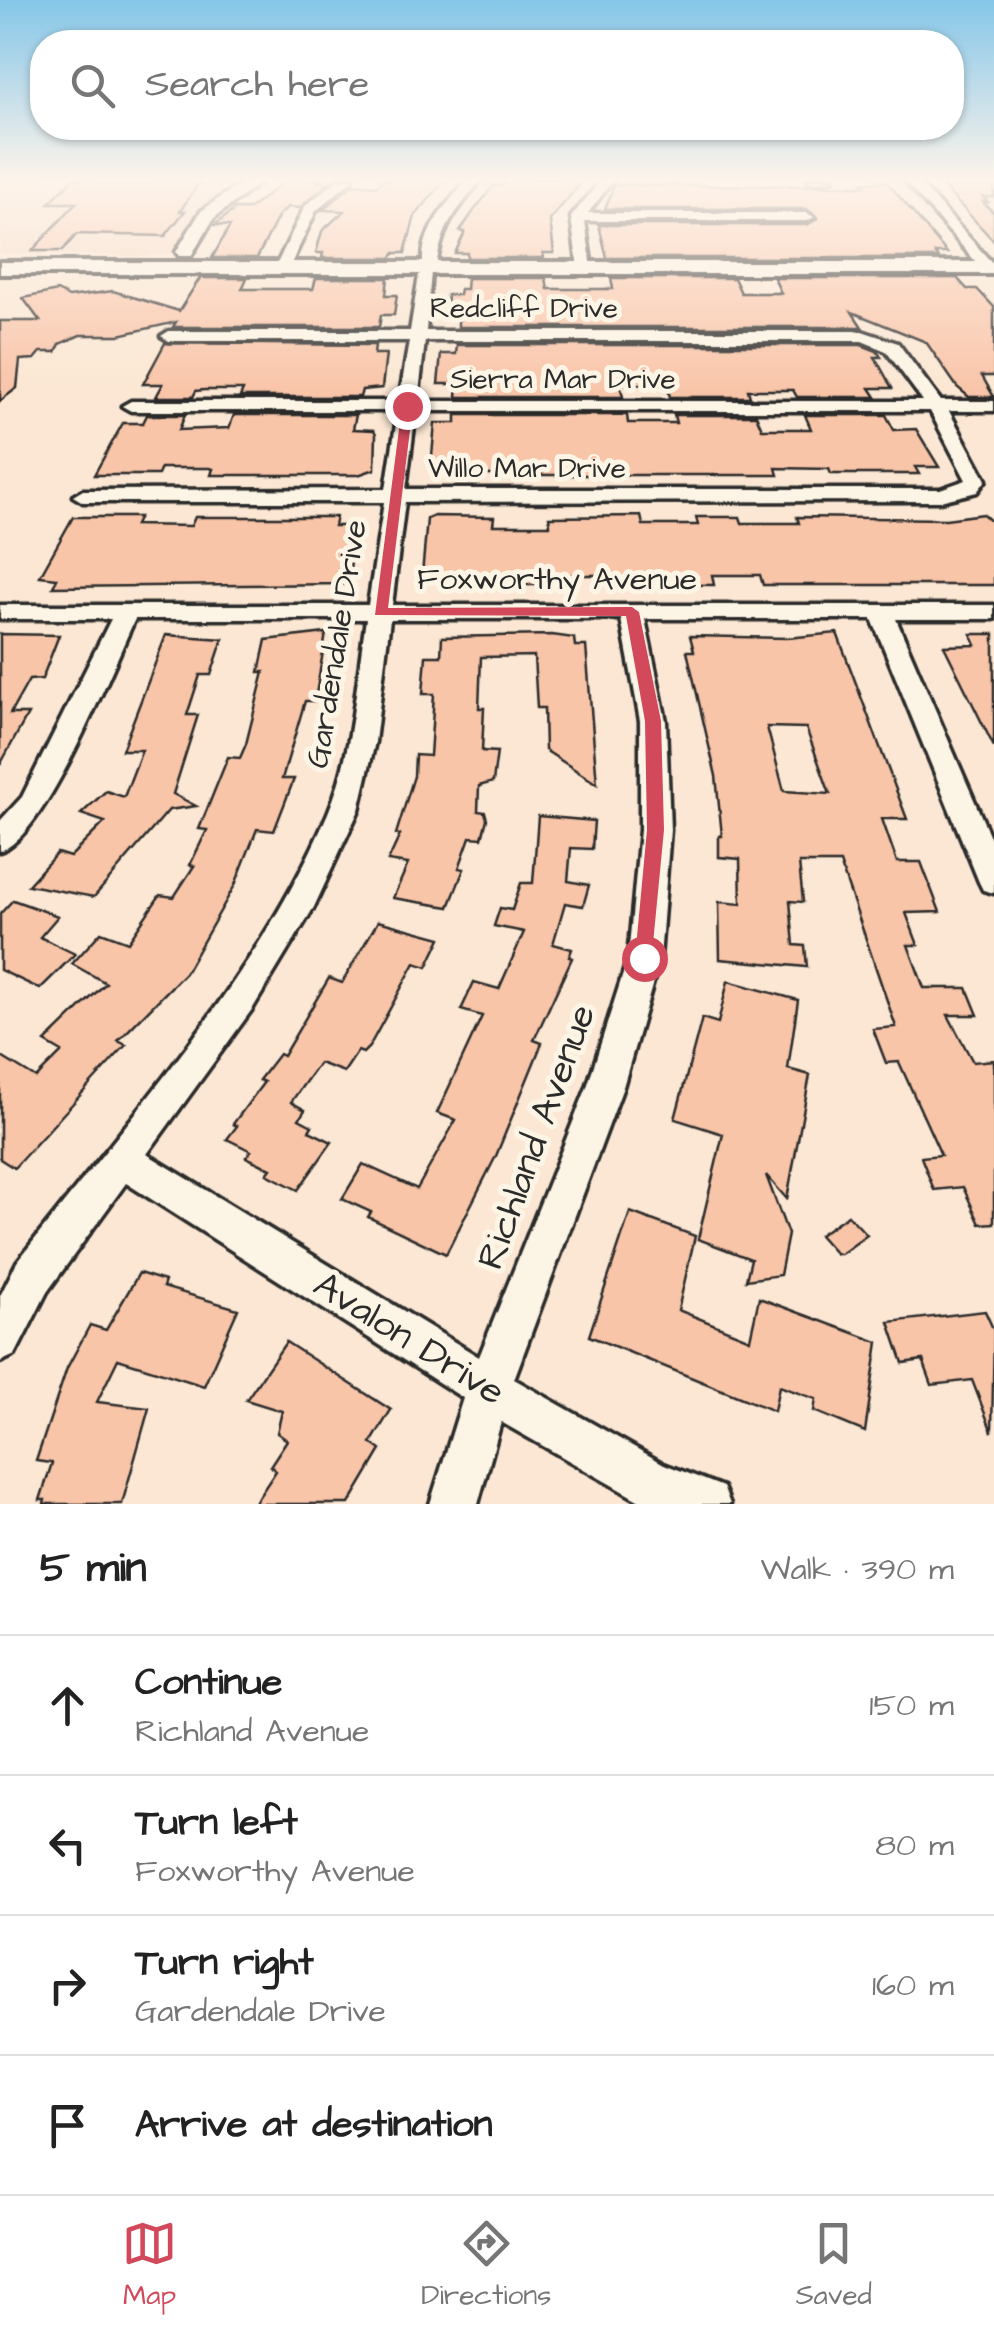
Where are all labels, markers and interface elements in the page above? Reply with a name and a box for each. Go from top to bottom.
search box [30,30,964,140]
icon: search [65,58,120,113]
text: Search here [145,59,369,111]
street label: Redcliff Drive [430,289,618,328]
street label: Sierra Mar Drive [450,360,676,399]
route end [385,384,431,430]
street label: Willo Mar Drive [428,449,626,488]
street label: Gardendale Drive [295,517,379,771]
street label: Foxworthy Avenue [417,557,697,602]
route start [622,936,668,982]
street label: Richland Avenue [465,997,609,1277]
street label: Avalon Drive [303,1260,515,1418]
text: 5 min [40,1540,147,1598]
text: Walk · 390 m [760,1547,954,1592]
text: Continue [135,1657,282,1709]
icon: ahead [40,1678,95,1733]
text: 150 m [869,1683,954,1728]
text: Richland Avenue [135,1709,369,1754]
text: Turn left [135,1797,298,1849]
icon: left [40,1818,95,1873]
text: 80 m [875,1823,954,1868]
text: Foxworthy Avenue [135,1849,415,1894]
text: Turn right [135,1937,314,1989]
icon: right [40,1958,95,2013]
text: 160 m [872,1963,954,2008]
text: Gardendale Drive [135,1989,386,2034]
icon: arrive [40,2098,95,2153]
text: Arrive at destination [135,2099,492,2151]
tab: Map [122,2216,177,2315]
tab: Directions [421,2216,551,2315]
tab: Saved [796,2216,872,2315]

